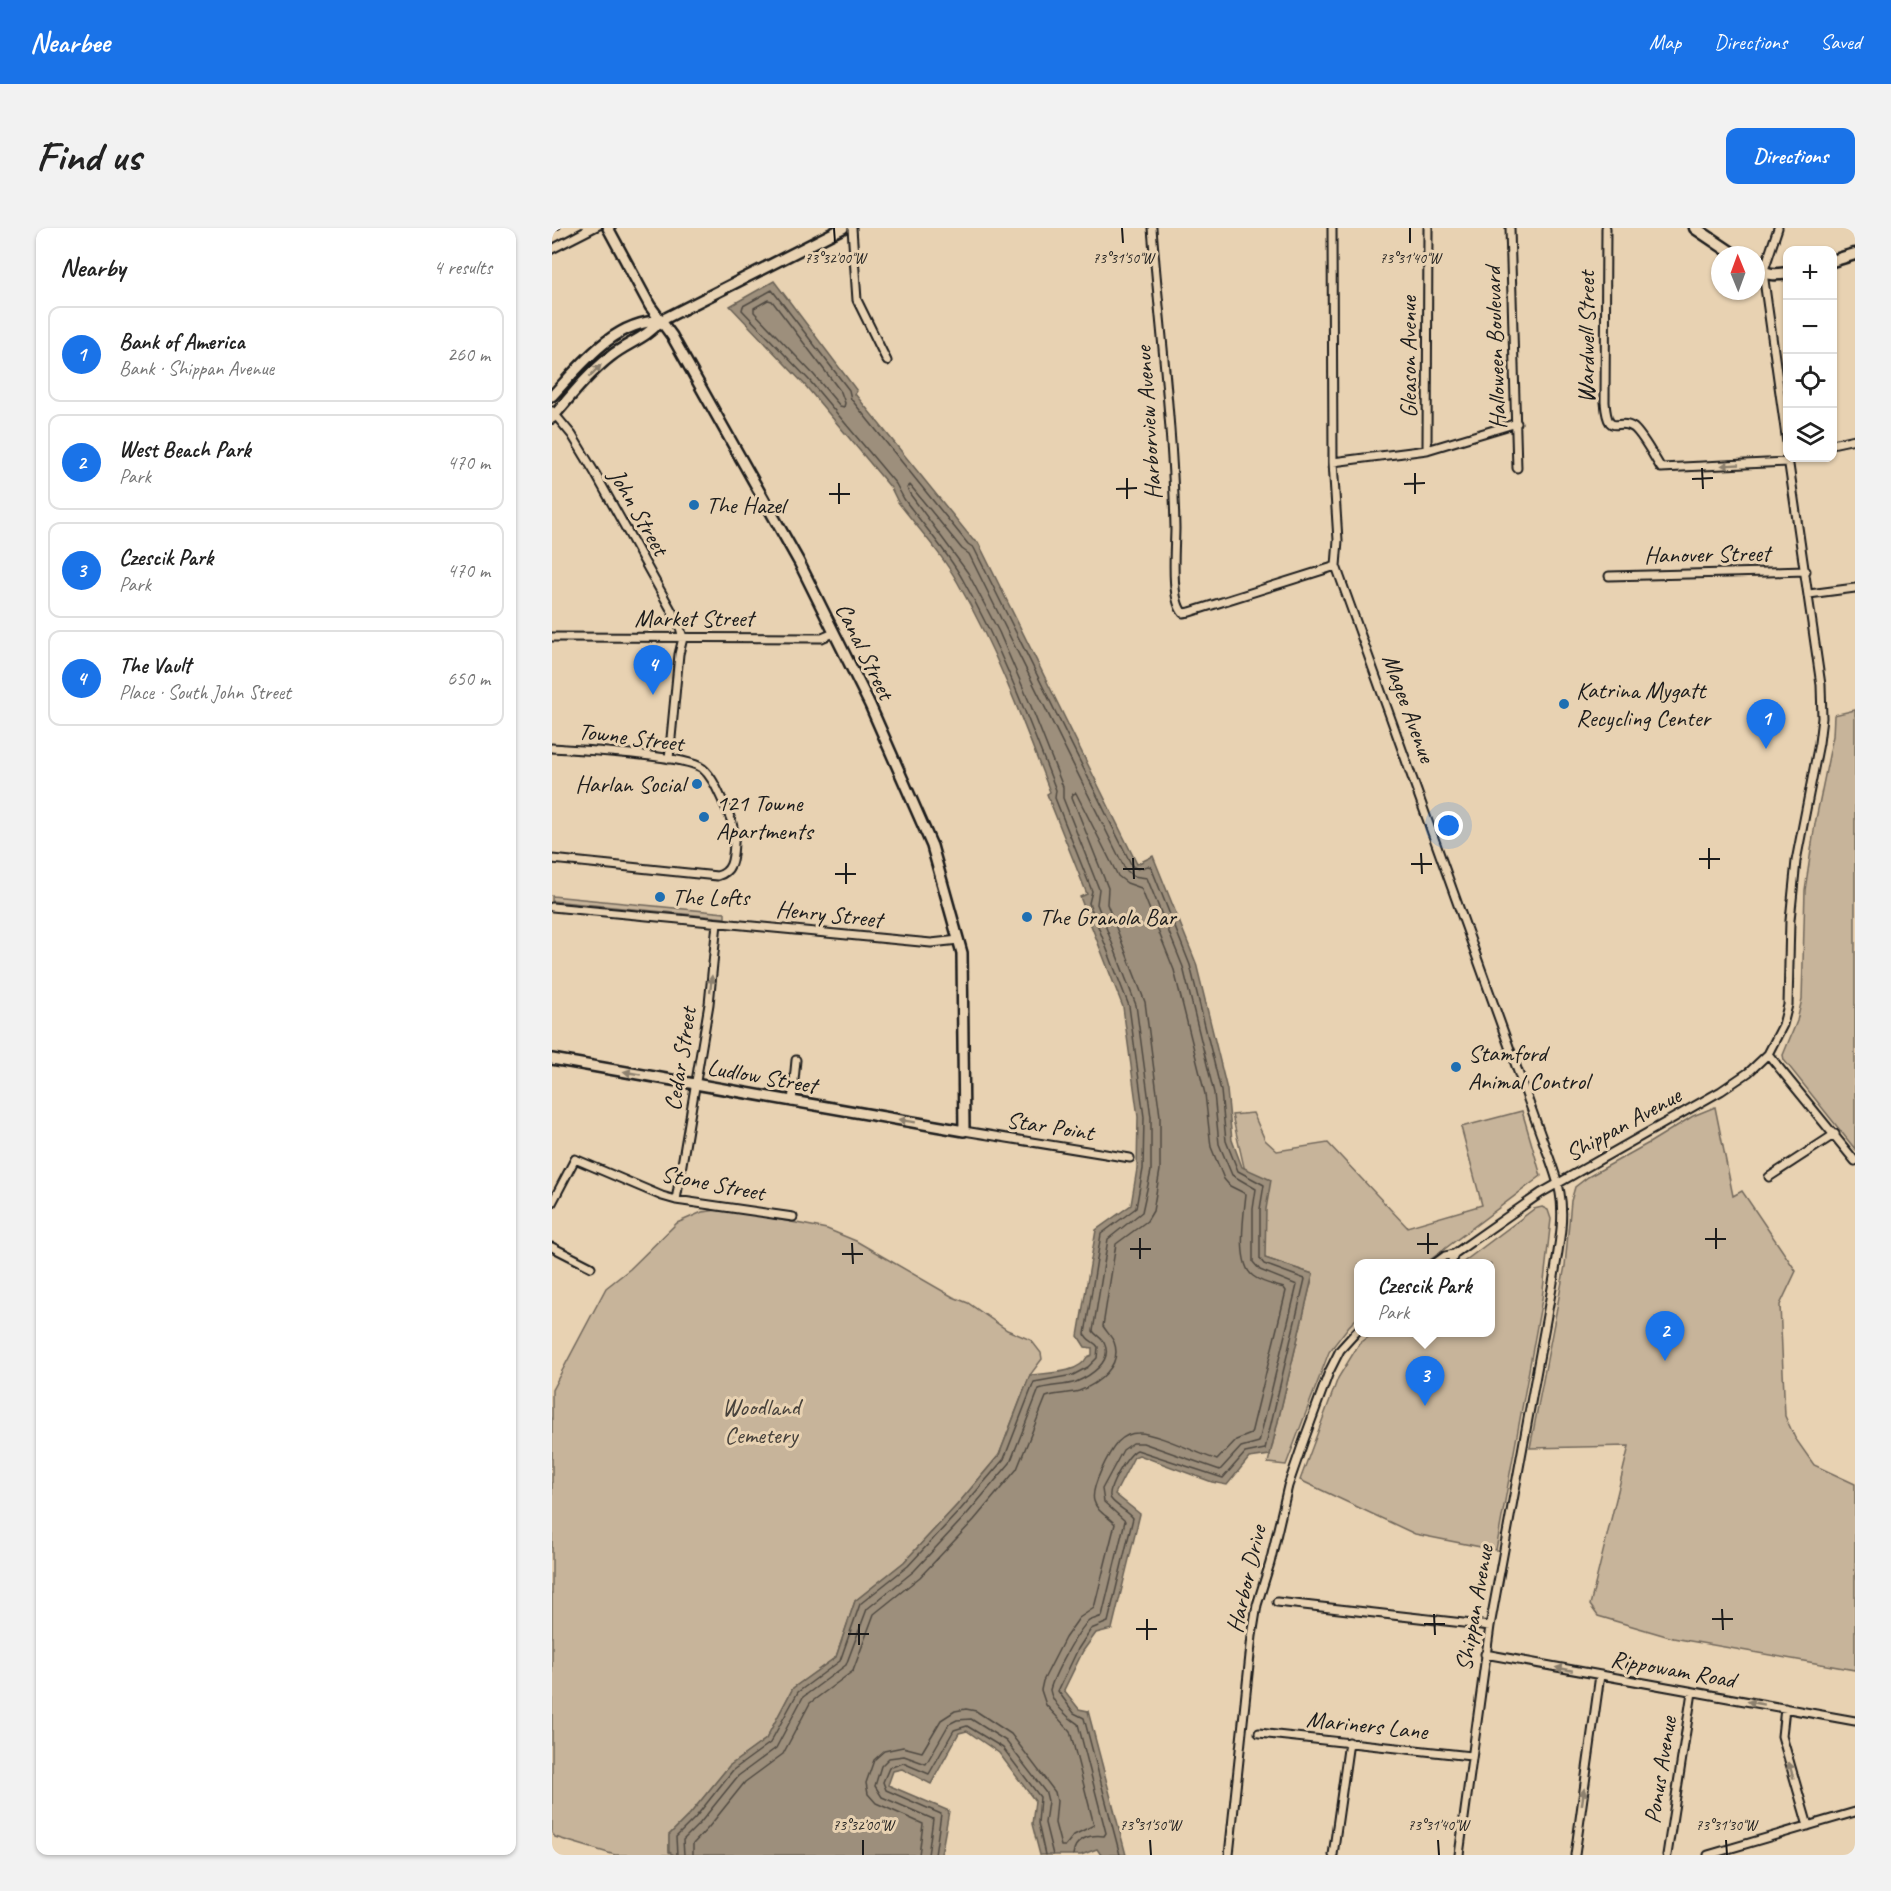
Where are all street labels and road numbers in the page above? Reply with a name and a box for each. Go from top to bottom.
street label: Halloween Boulevard [1477,263,1513,430]
street label: Wardwell Street [1571,269,1601,403]
street label: Gleason Avenue [1393,294,1423,418]
street label: Harborview Avenue [1128,343,1168,501]
street label: John Street [602,462,677,562]
street label: Hanover Street [1644,538,1773,570]
street label: Canal Street [829,598,902,706]
street label: Market Street [635,603,757,633]
street label: Magee Avenue [1376,650,1443,768]
street label: Towne Street [577,716,687,759]
street label: Henry Street [774,894,887,935]
street label: Cedar Street [657,1003,703,1113]
street label: Ludlow Street [705,1052,822,1101]
street label: Shippan Avenue [1560,1079,1688,1168]
street label: Star Point [1004,1104,1098,1148]
street label: Stone Street [659,1158,769,1208]
street label: Harbor Drive [1219,1520,1273,1635]
street label: Shippan Avenue [1448,1540,1500,1673]
street label: Rippowam Road [1609,1643,1741,1695]
street label: Mariners Lane [1305,1704,1431,1746]
street label: Ponus Avenue [1637,1712,1684,1825]

